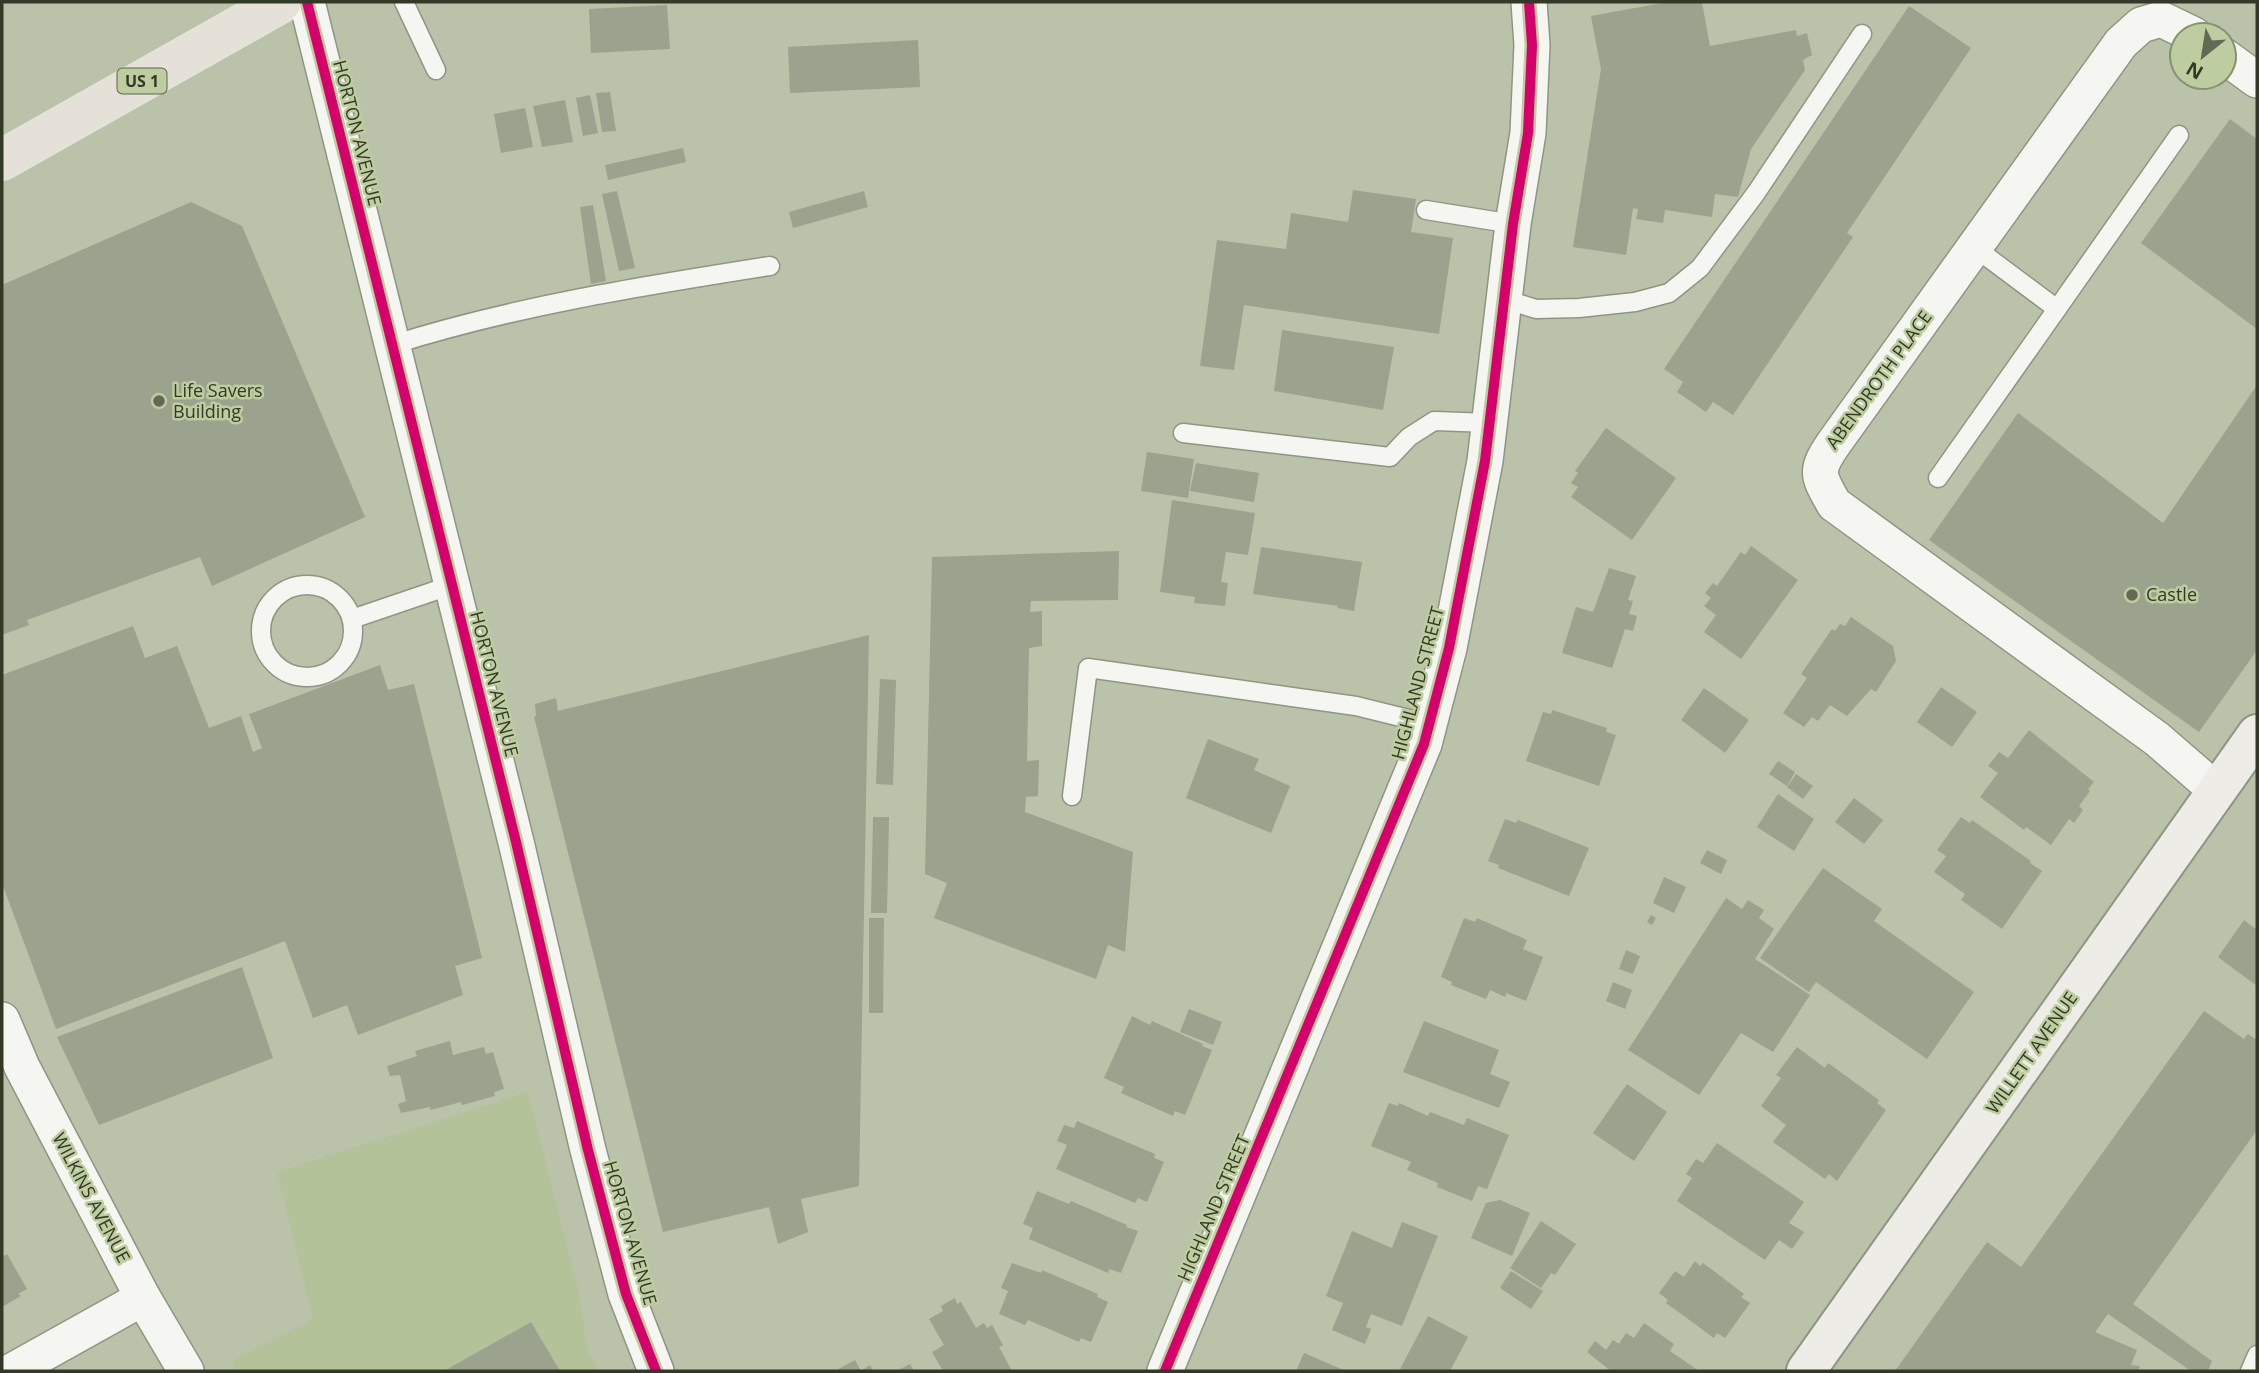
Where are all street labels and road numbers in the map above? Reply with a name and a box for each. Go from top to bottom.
street label: HORTON AVENUE [328,57,388,208]
road number: US 1 [118,68,166,94]
street label: ABENDROTH PLACE [1820,305,1937,453]
street label: HIGHLAND STREET [1385,603,1449,762]
street label: HORTON AVENUE [465,608,525,759]
street label: WILLETT AVENUE [1980,987,2082,1118]
street label: WILKINS AVENUE [47,1128,136,1267]
street label: HIGHLAND STREET [1171,1130,1255,1285]
street label: HORTON AVENUE [599,1158,663,1308]

